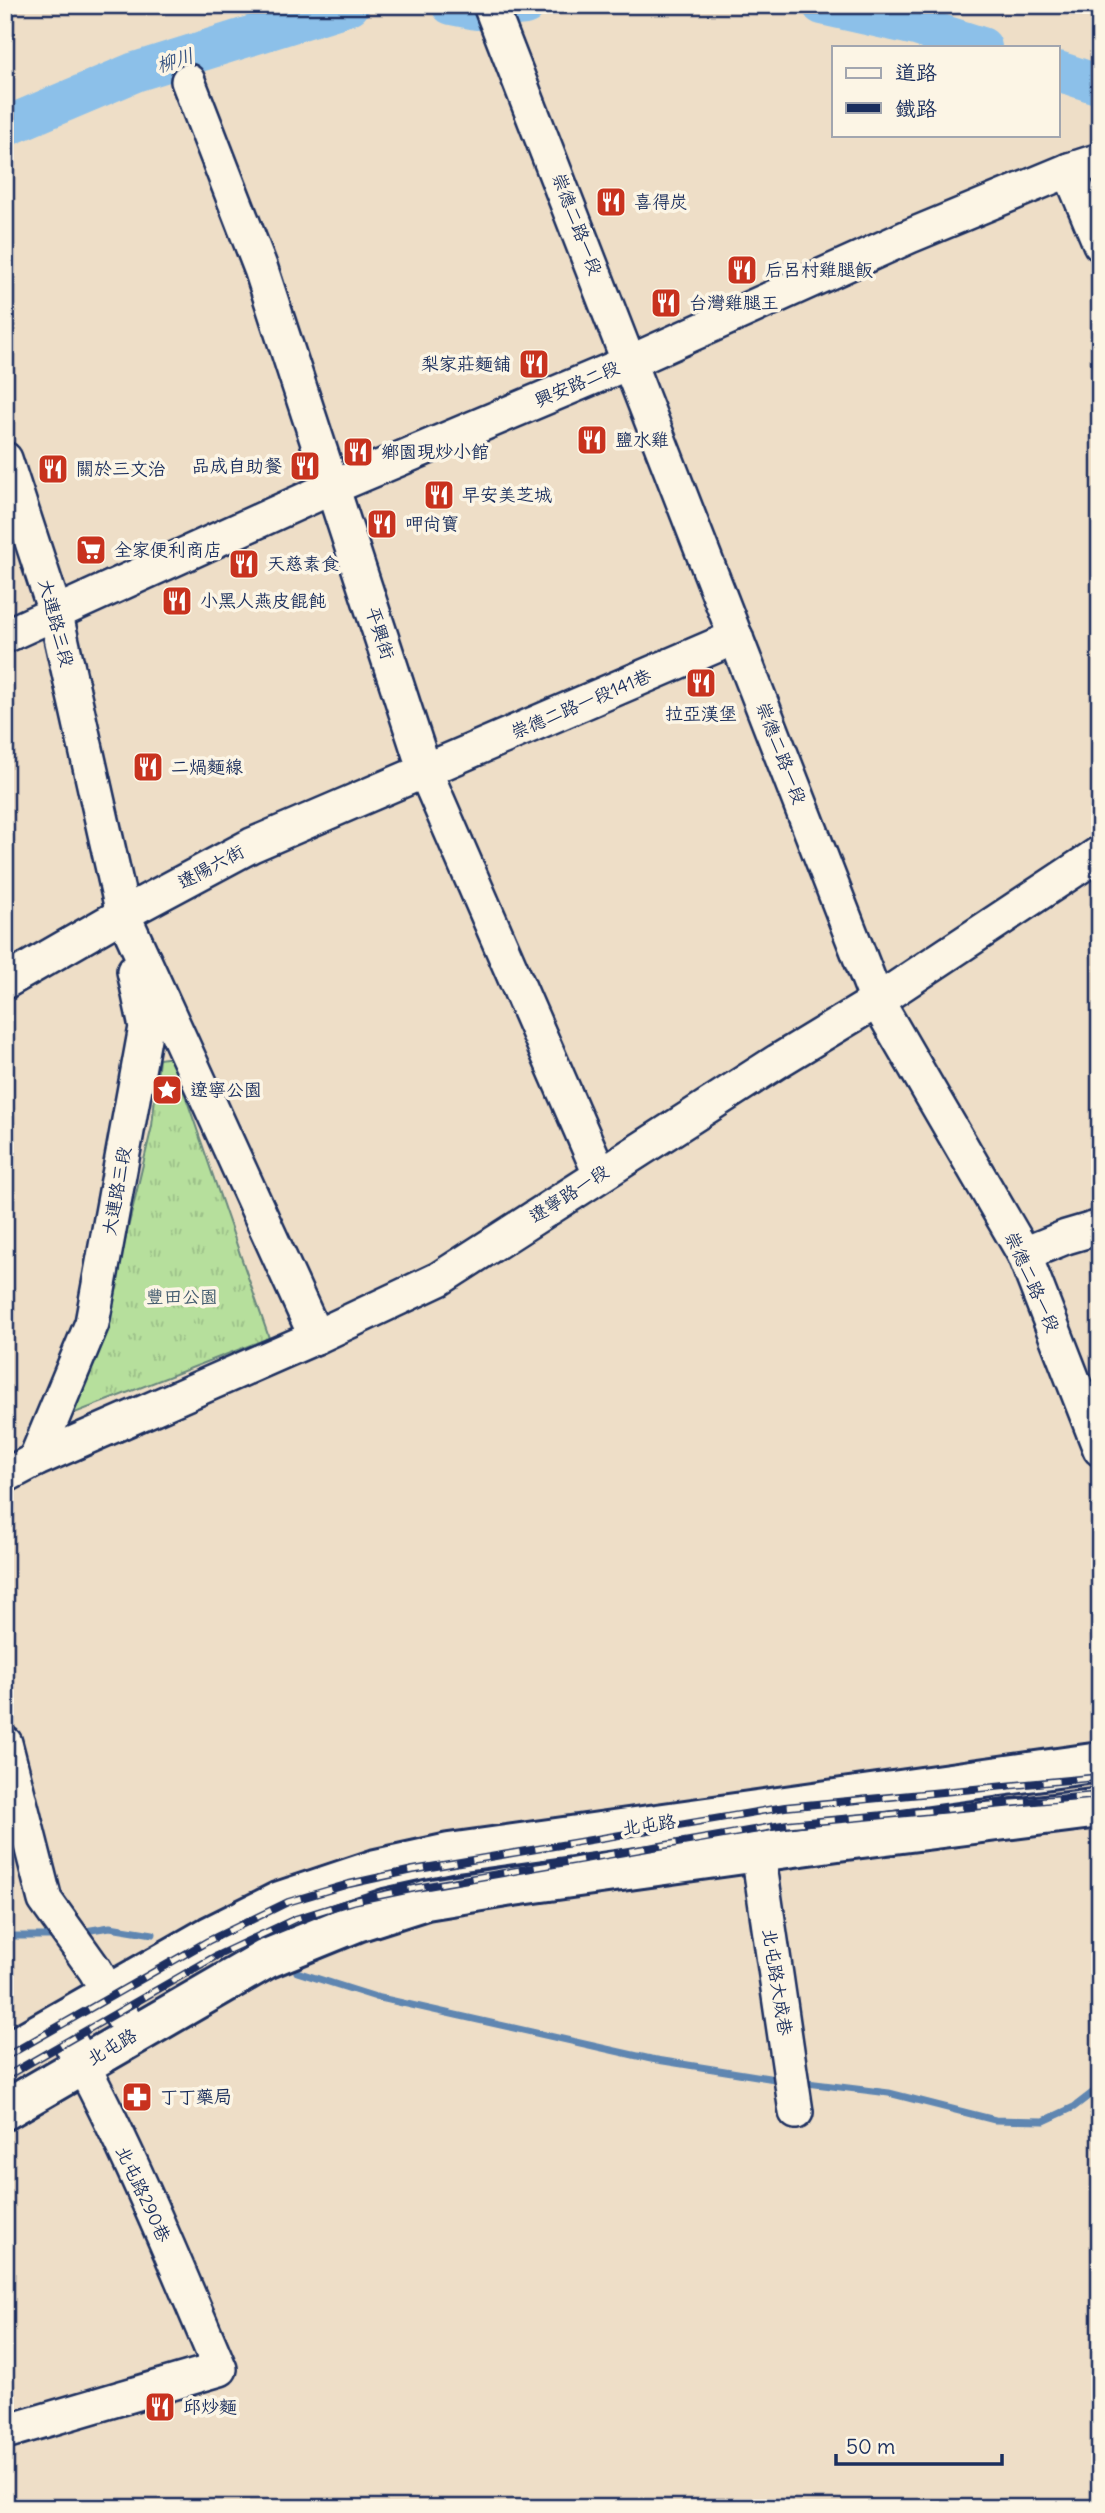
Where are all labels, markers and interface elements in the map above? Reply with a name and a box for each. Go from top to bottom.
water label: 柳川 [153,43,198,77]
legend [832,46,1060,136]
text: 道路 [895,59,937,86]
text: 鐵路 [895,95,937,122]
street label: 崇德二路一段 [547,169,608,278]
restaurant icon: 喜得炭 [594,185,628,219]
place label: 喜得炭 [634,190,688,213]
restaurant icon: 后呂村雞腿飯 [725,253,759,287]
place label: 后呂村雞腿飯 [765,258,873,281]
restaurant icon: 台灣雞腿王 [649,286,683,320]
place label: 台灣雞腿王 [689,291,779,314]
restaurant icon: 梨家莊麵舖 [517,347,551,381]
place label: 梨家莊麵舖 [421,352,511,375]
street label: 興安路二段 [531,355,623,412]
restaurant icon: 鹽水雞 [575,423,609,457]
place label: 鹽水雞 [615,428,669,451]
restaurant icon: 鄉園現炒小館 [341,435,375,469]
place label: 鄉園現炒小館 [381,440,489,463]
restaurant icon: 品成自助餐 [288,449,322,483]
restaurant icon: 關於三文治 [36,452,70,486]
place label: 品成自助餐 [192,454,282,477]
place label: 關於三文治 [76,457,166,480]
restaurant icon: 早安美芝城 [422,478,456,512]
place label: 早安美芝城 [462,483,552,506]
restaurant icon: 呷尚寶 [365,507,399,541]
place label: 呷尚寶 [405,512,459,535]
supermarket icon: 全家便利商店 [74,533,108,567]
place label: 全家便利商店 [114,538,222,561]
restaurant icon: 天慈素食 [227,547,261,581]
place label: 天慈素食 [267,552,339,575]
street label: 大連路三段 [34,576,79,669]
restaurant icon: 小黑人燕皮餛飩 [160,584,194,618]
place label: 小黑人燕皮餛飩 [200,589,326,612]
street label: 平興街 [361,604,400,662]
street label: 崇德二路一段141巷 [507,664,655,744]
restaurant icon: 拉亞漢堡 [684,666,718,700]
street label: 崇德二路一段 [751,698,812,807]
place label: 拉亞漢堡 [665,702,737,725]
restaurant icon: 二煱麵線 [131,750,165,784]
place label: 二煱麵線 [171,755,243,778]
street label: 遼陽六街 [174,840,248,894]
place icon: 遼寧公園 [150,1073,184,1107]
place label: 遼寧公園 [190,1078,262,1101]
street label: 大連路三段 [97,1145,136,1237]
street label: 遼寧路一段 [525,1159,613,1228]
street label: 崇德二路一段 [1000,1228,1065,1336]
park label: 豐田公園 [146,1285,218,1308]
street label: 北屯路 [621,1809,677,1840]
street label: 北屯路大成巷 [758,1927,797,2037]
street label: 北屯路 [83,2023,141,2070]
pharmacy icon: 丁丁藥局 [120,2080,154,2114]
place label: 丁丁藥局 [160,2085,232,2108]
street label: 北屯路290巷 [111,2142,176,2246]
restaurant icon: 邱炒麵 [143,2390,177,2424]
place label: 邱炒麵 [183,2395,237,2418]
scale bar [836,2422,1002,2466]
text: 50 m [846,2433,895,2460]

